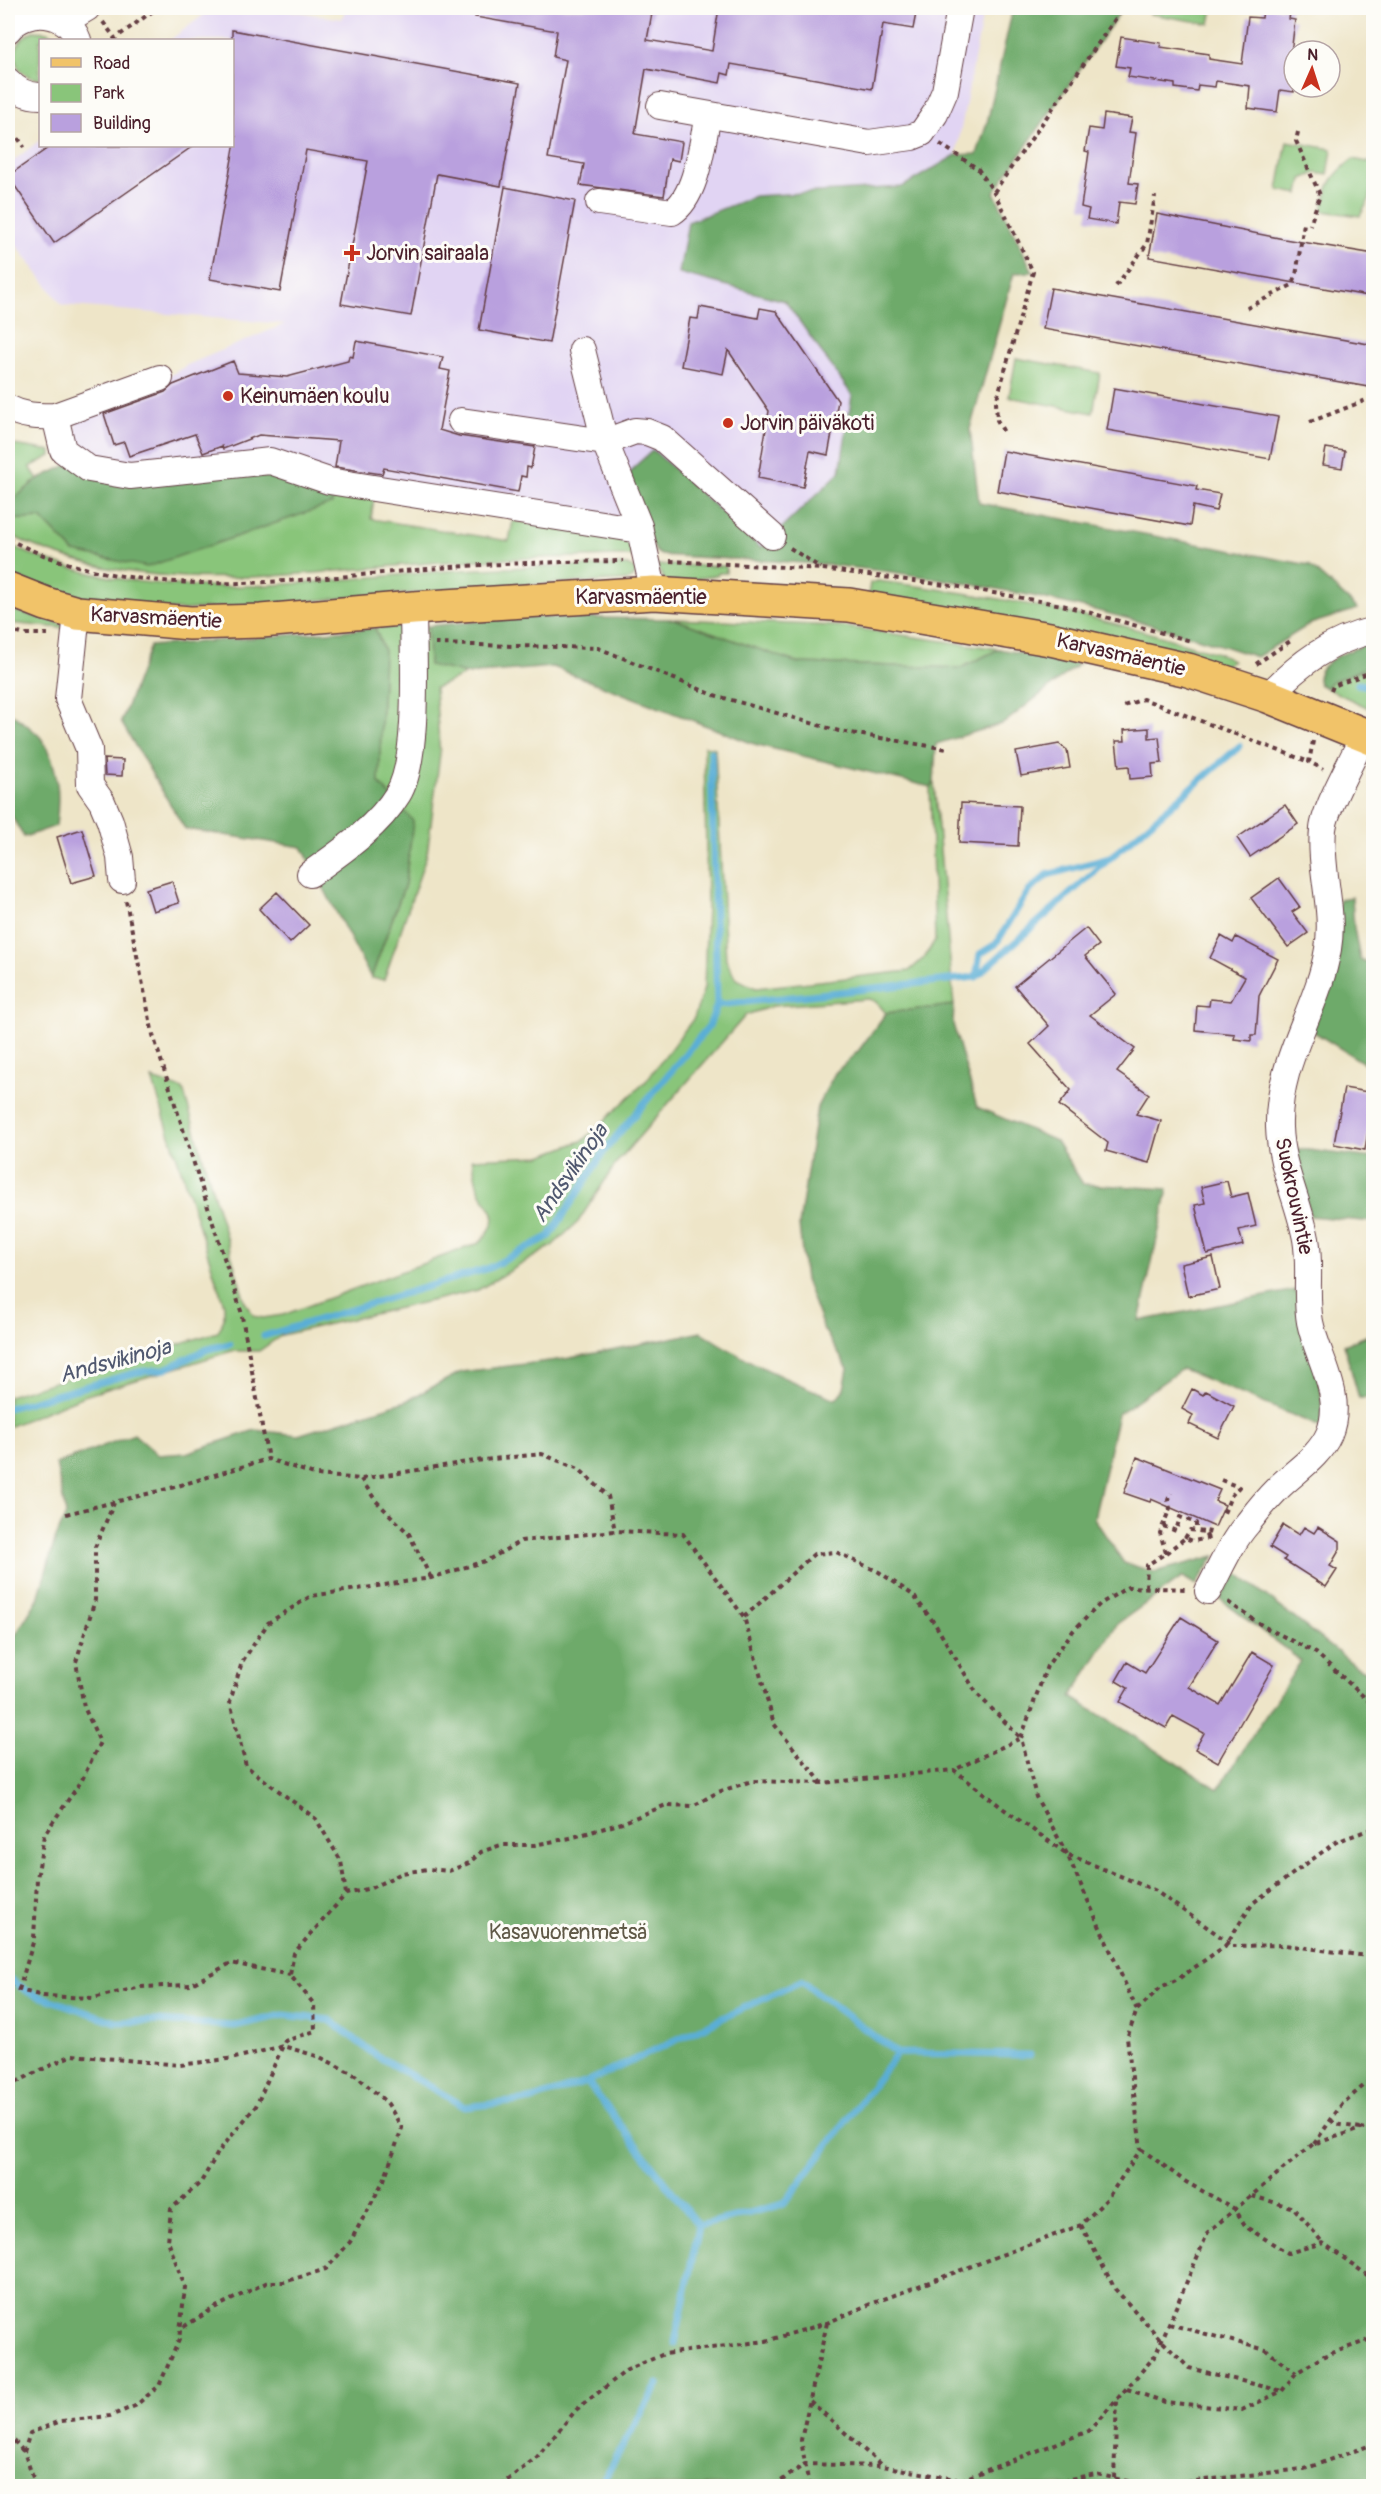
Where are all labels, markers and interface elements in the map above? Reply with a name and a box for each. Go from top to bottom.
legend [39,39,234,147]
north arrow [1282,39,1342,99]
text: N [1307,45,1319,65]
text: Road [93,52,130,75]
text: Park [93,82,125,105]
text: Building [93,112,151,135]
place label: Jorvin sairaala [366,240,489,267]
marker: Jorvin sairaala [343,244,361,262]
place label: Keinumäen koulu [240,383,390,410]
marker: Keinumäen koulu [221,389,235,403]
place label: Jorvin päiväkoti [740,410,874,437]
marker: Jorvin päiväkoti [721,416,735,430]
street label: Karvasmäentie [575,584,707,611]
street label: Karvasmäentie [90,601,223,635]
street label: Karvasmäentie [1054,627,1189,683]
water label: Andsvikinoja [526,1117,615,1228]
street label: Suokrouvintie [1268,1135,1320,1258]
water label: Andsvikinoja [56,1332,175,1389]
park label: Kasavuorenmetsä [489,1919,647,1946]

